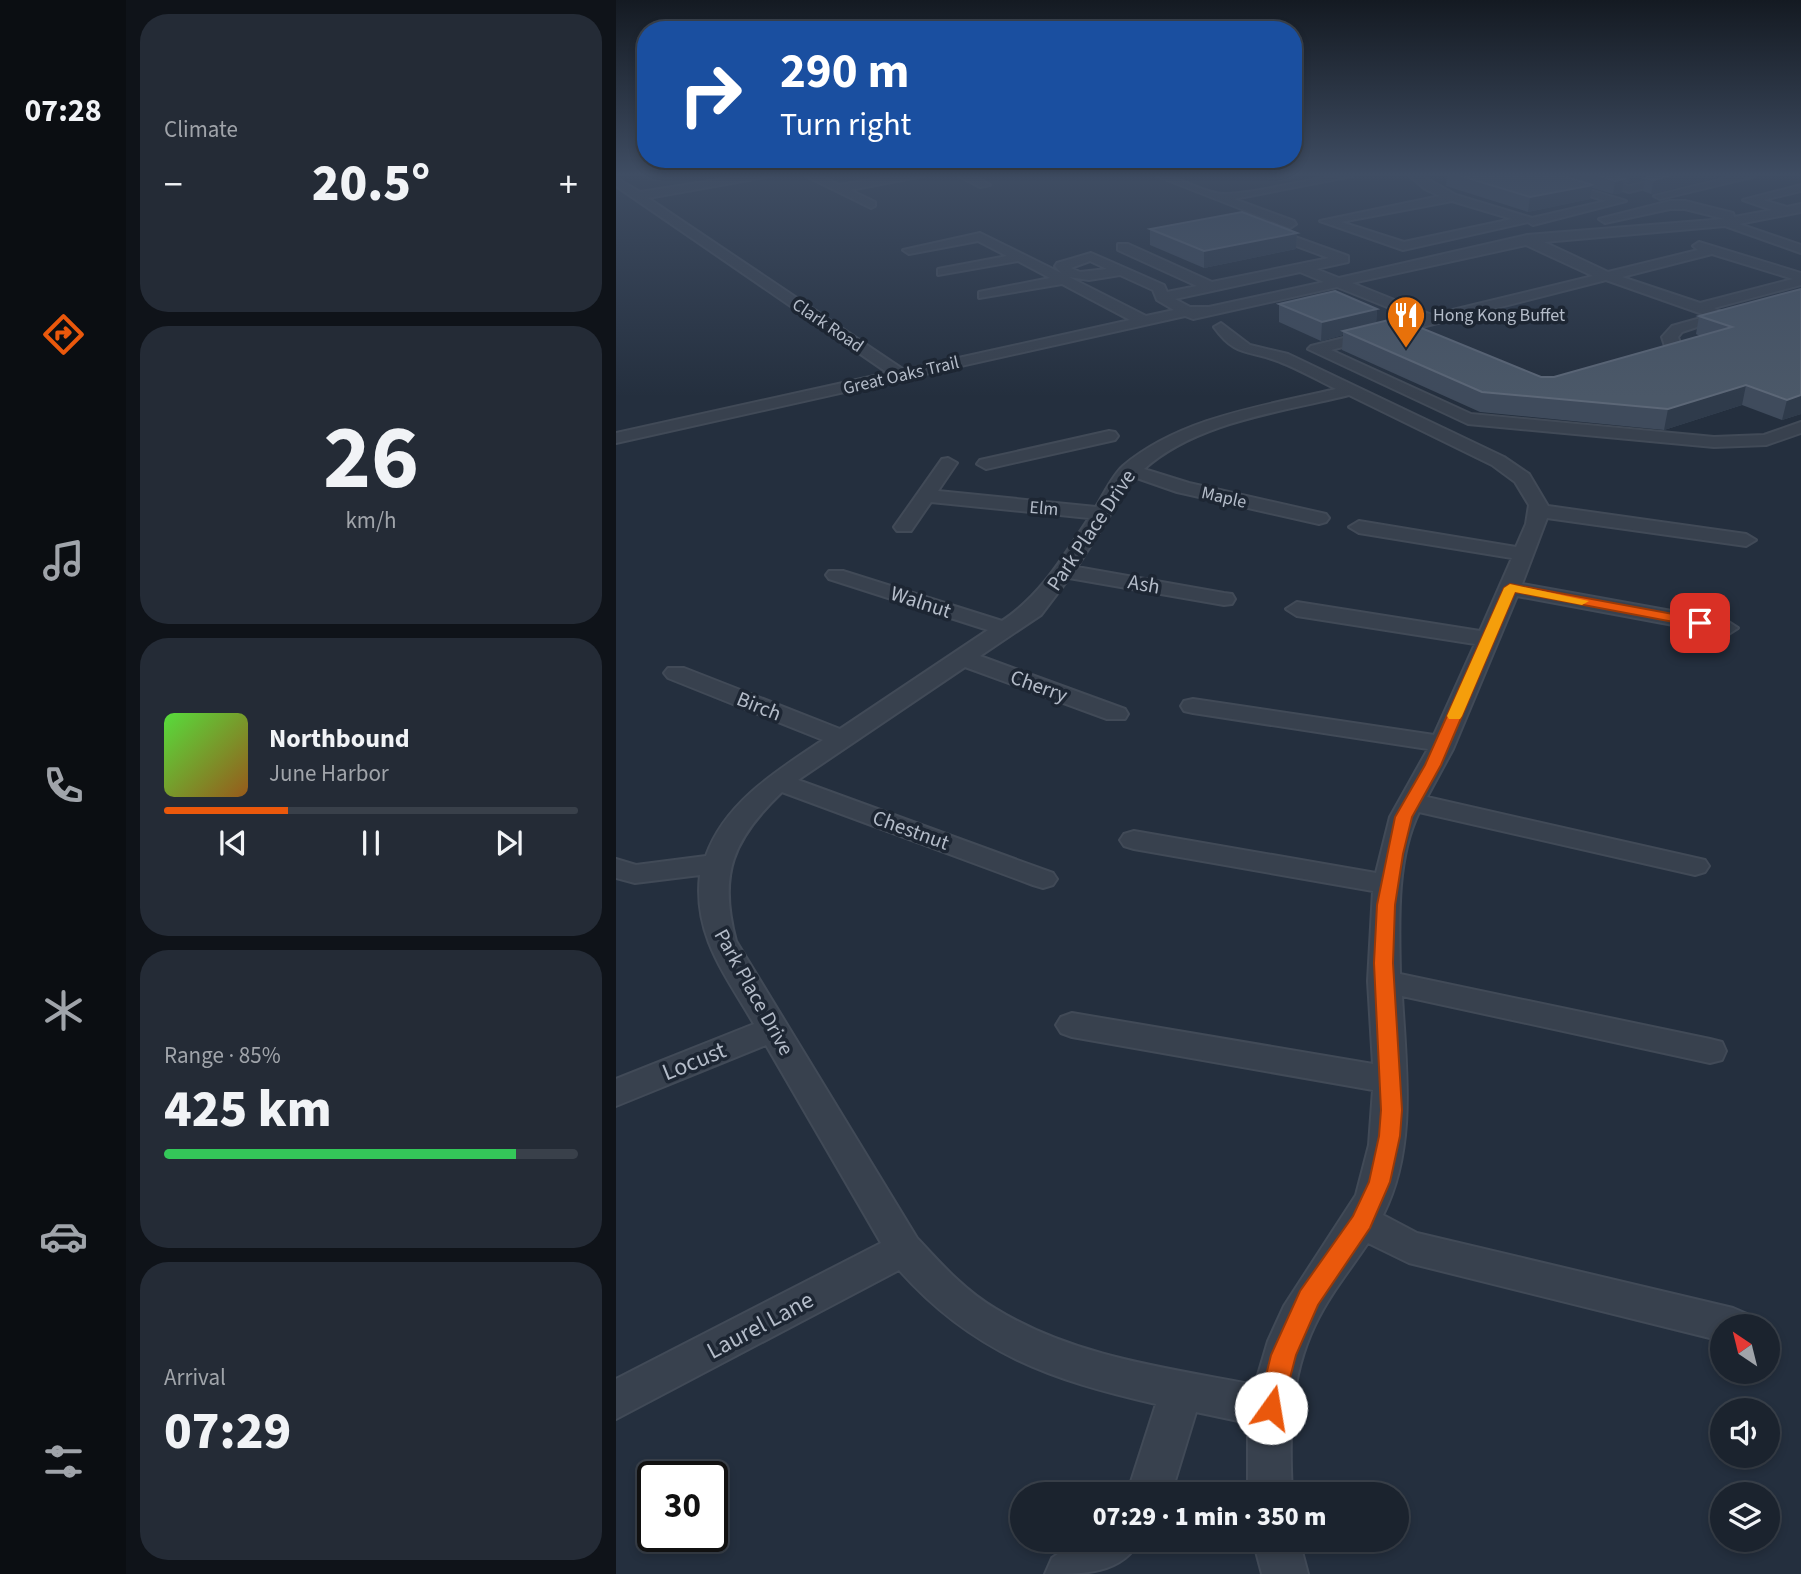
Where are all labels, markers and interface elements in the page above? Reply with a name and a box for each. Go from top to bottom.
text: 290 m [780,37,909,107]
icon: right [665,49,756,140]
text: 07:28 [24,88,102,134]
text: Turn right [780,102,911,148]
text: Climate [164,113,238,146]
text: 20.5° [312,147,430,221]
text: − [164,158,183,212]
text: + [559,158,578,212]
street label: Clark Road [787,292,868,359]
restaurant icon: Hong Kong Buffet [1385,294,1427,349]
place label: Hong Kong Buffet [1433,303,1565,328]
icon: directions [39,310,88,359]
street label: Great Oaks Trail [841,350,961,401]
text: 26 [323,394,419,523]
street label: Park Place Drive [1039,463,1143,597]
street label: Maple [1199,480,1249,515]
street label: Elm [1028,495,1059,522]
text: km/h [345,504,397,537]
icon: music [39,536,88,585]
street label: Ash [1126,566,1162,602]
street label: Walnut [887,578,955,626]
pin [1670,593,1730,653]
icon: arrive [1681,604,1719,642]
street label: Cherry [1006,662,1072,710]
street label: Birch [732,684,786,728]
text: Northbound [269,720,410,757]
text: June Harbor [269,757,389,790]
icon: phone [39,761,88,810]
street label: Chestnut [869,802,953,858]
icon: previous [214,824,252,862]
icon: pause [352,824,390,862]
icon: next [490,824,528,862]
street label: Park Place Drive [707,923,801,1061]
icon: climate [39,986,88,1035]
street label: Locust [657,1033,731,1090]
text: Range · 85% [164,1039,281,1072]
text: 425 km [164,1073,332,1147]
icon: car [39,1212,88,1261]
street label: Laurel Lane [701,1283,820,1368]
north arrow [1710,1314,1780,1384]
map controls [1710,1314,1780,1552]
text: Arrival [164,1361,226,1394]
position arrow [1234,1371,1308,1445]
text: 07:29 [164,1395,291,1469]
button: sound [1710,1398,1780,1468]
icon: filters [39,1437,88,1486]
speed limit sign: 30 [637,1461,728,1552]
button: layers [1710,1482,1780,1552]
text: 07:29 · 1 min · 350 m [1093,1498,1326,1535]

